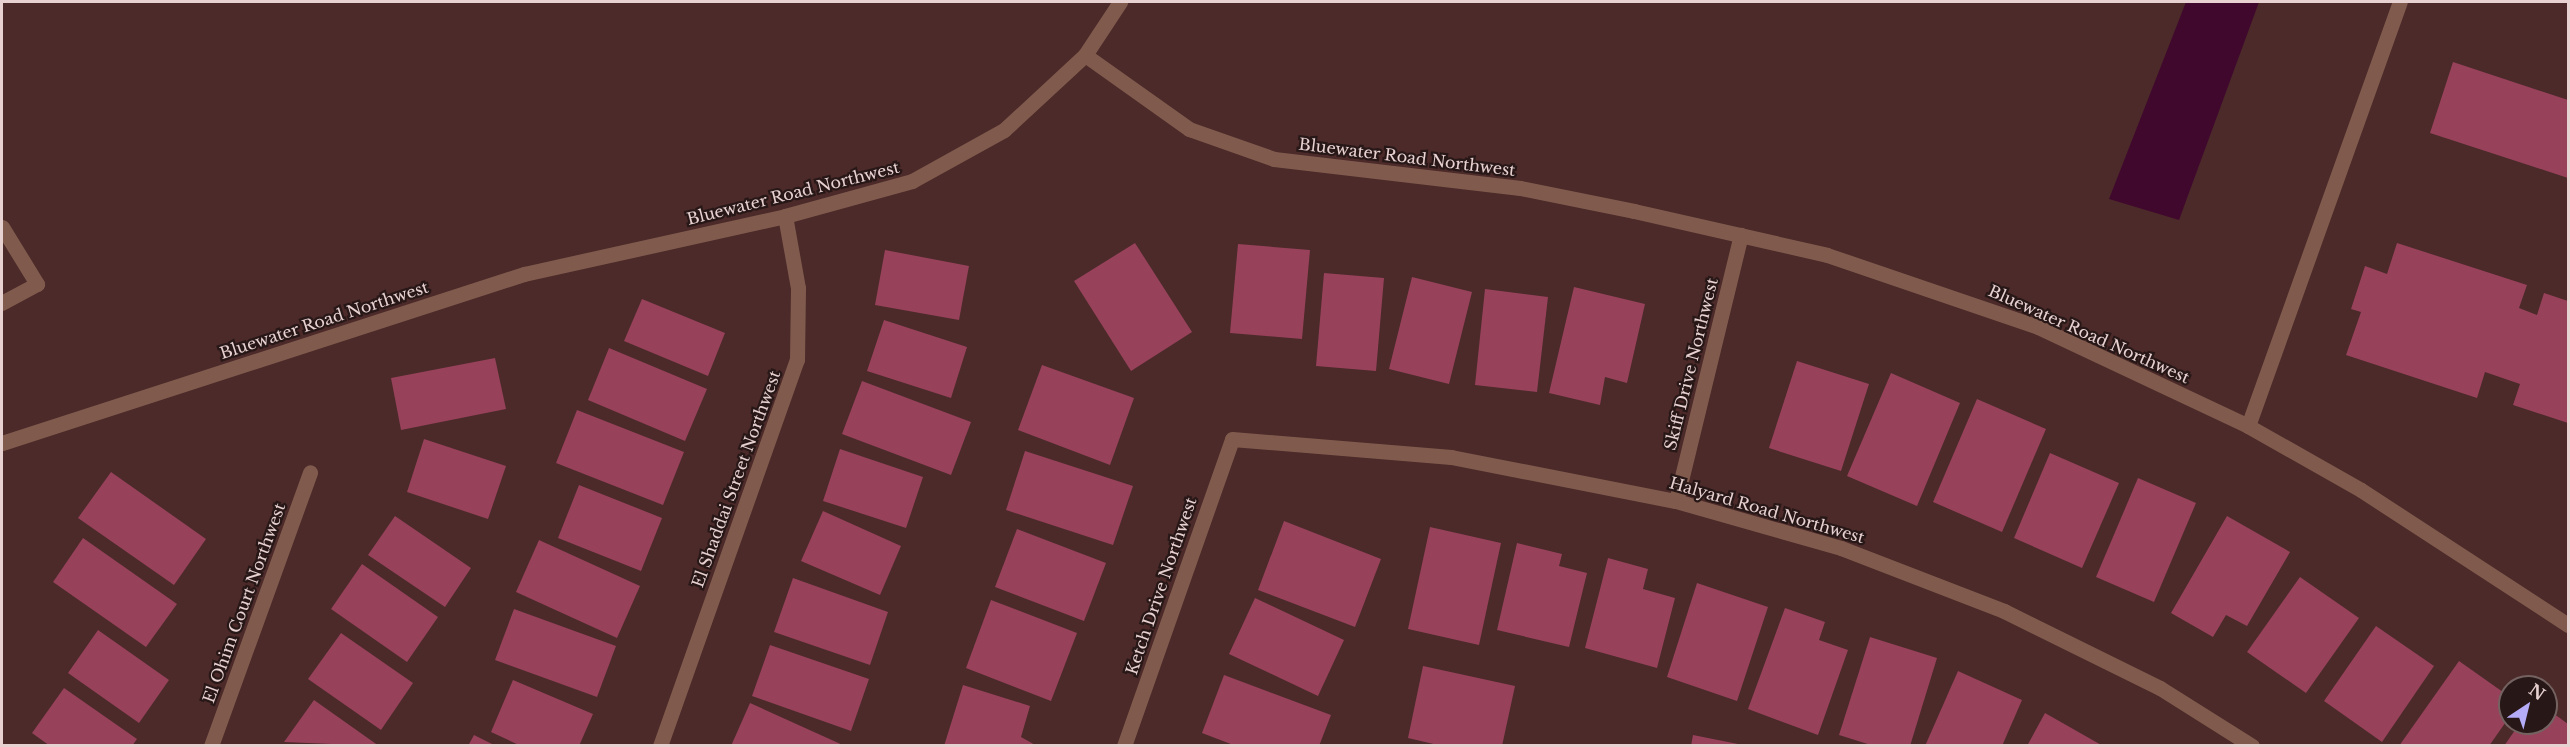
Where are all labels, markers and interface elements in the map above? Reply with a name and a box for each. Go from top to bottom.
street label: Bluewater Road Northwest [1297,134,1517,180]
street label: Bluewater Road Northwest [685,157,901,229]
street label: Skiff Drive Northwest [1660,276,1722,452]
street label: Bluewater Road Northwest [217,277,431,363]
street label: Bluewater Road Northwest [1985,281,2193,387]
street label: El Shaddai Street Northwest [688,368,784,590]
street label: Halyard Road Northwest [1667,473,1867,547]
street label: Ketch Drive Northwest [1122,495,1200,677]
street label: El Ohim Court Northwest [199,500,289,706]
north arrow [2498,675,2558,735]
text: N [2525,679,2549,704]

